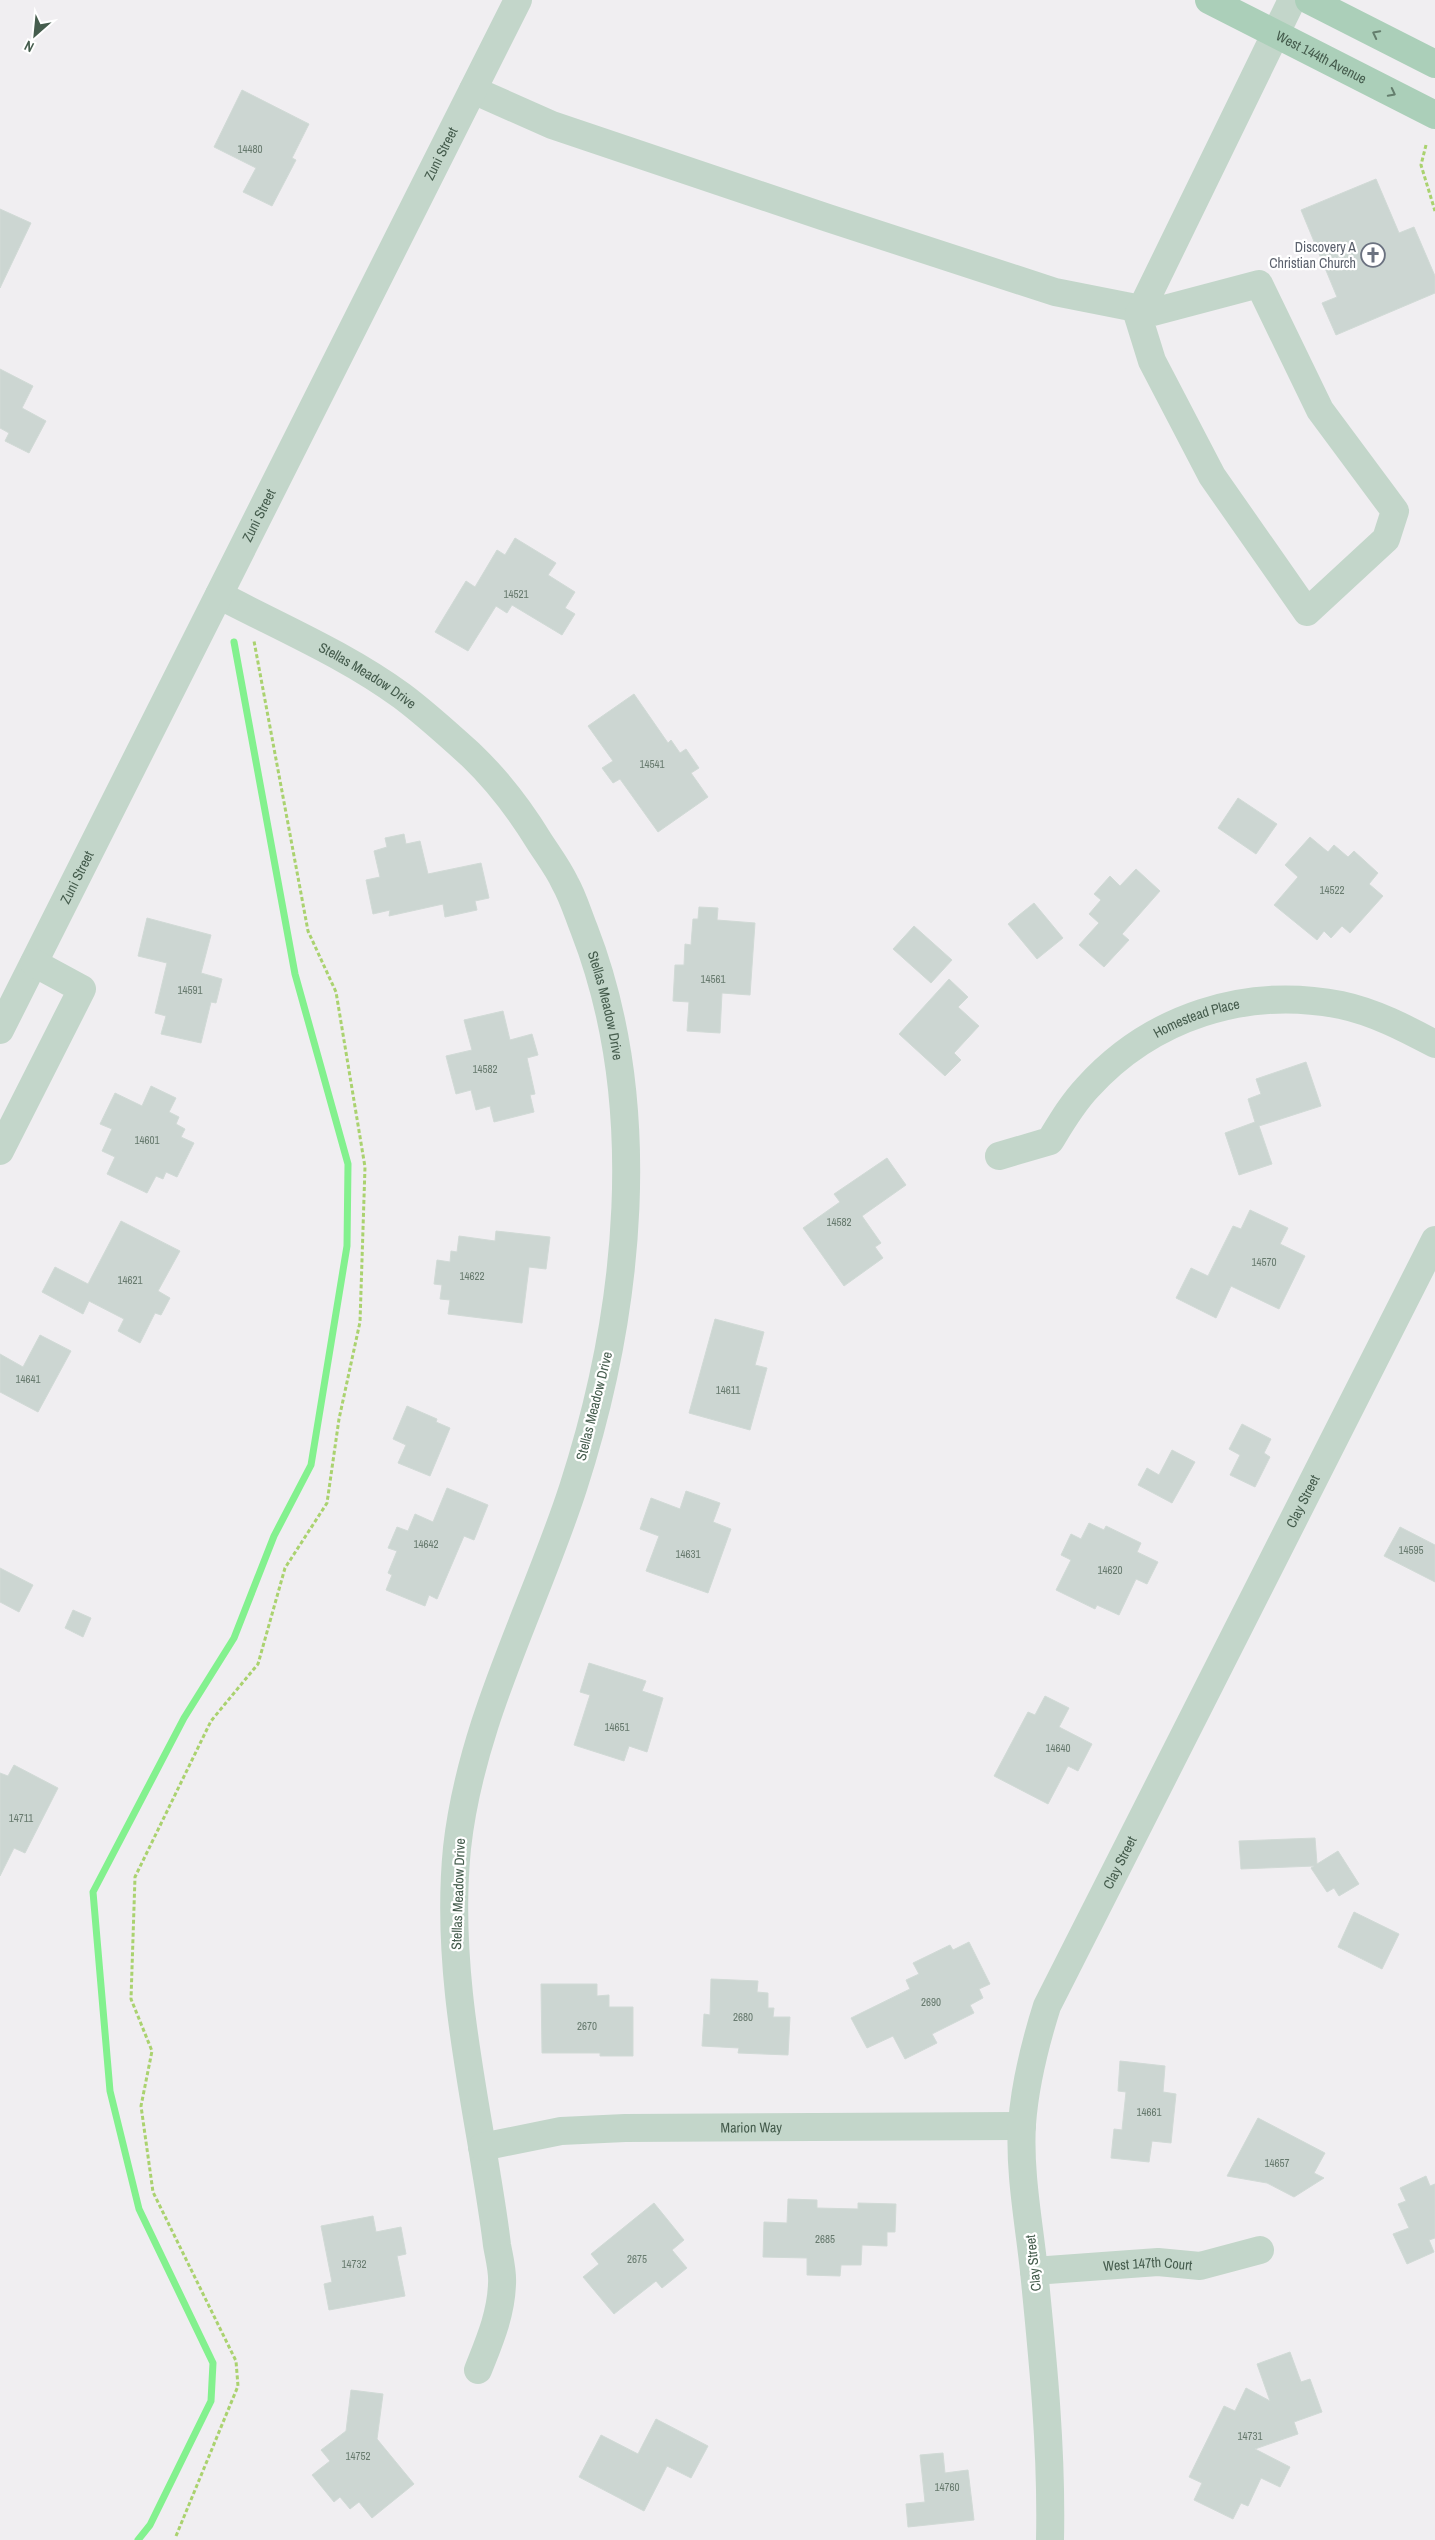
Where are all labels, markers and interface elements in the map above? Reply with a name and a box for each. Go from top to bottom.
north arrow [10,10,60,60]
street label: West 144th Avenue [1273,27,1370,88]
one-way arrow [1372,30,1381,40]
text: N [21,37,37,56]
one-way arrow [1387,87,1396,97]
street label: Zuni Street [420,124,462,183]
house number: 14480 [237,142,263,156]
place label: Discovery A Christian Church [1269,238,1356,272]
church icon: Discovery A Christian Church [1360,242,1386,268]
street label: Zuni Street [238,486,280,545]
house number: 14521 [503,587,529,601]
street label: Stellas Meadow Drive [316,638,420,713]
house number: 14541 [639,757,665,771]
street label: Zuni Street [56,848,98,907]
house number: 14522 [1319,883,1345,897]
street label: Stellas Meadow Drive [584,949,627,1061]
house number: 14561 [700,972,726,986]
house number: 14591 [177,983,203,997]
street label: Homestead Place [1150,995,1241,1042]
house number: 14582 [472,1062,498,1076]
house number: 14601 [134,1133,160,1147]
house number: 14582 [826,1215,852,1229]
house number: 14570 [1251,1255,1277,1269]
house number: 14622 [459,1269,485,1283]
house number: 14621 [117,1273,143,1287]
street label: Stellas Meadow Drive [572,1350,616,1462]
house number: 14641 [15,1372,41,1386]
house number: 14611 [716,1383,740,1397]
street label: Clay Street [1282,1472,1324,1531]
house number: 14642 [413,1537,439,1551]
house number: 14595 [1398,1543,1424,1557]
house number: 14631 [675,1547,701,1561]
house number: 14620 [1097,1563,1123,1577]
house number: 14651 [604,1720,630,1734]
house number: 14640 [1045,1741,1071,1755]
house number: 14711 [9,1811,33,1825]
street label: Clay Street [1099,1833,1141,1892]
street label: Stellas Meadow Drive [447,1838,469,1950]
house number: 2690 [921,1995,941,2009]
house number: 2680 [733,2010,753,2024]
house number: 2670 [577,2019,597,2033]
house number: 14661 [1136,2105,1162,2119]
street label: Marion Way [721,2118,782,2137]
house number: 14657 [1264,2156,1290,2170]
house number: 2685 [815,2232,835,2246]
street label: Clay Street [1021,2234,1045,2292]
house number: 2675 [627,2252,647,2266]
street label: West 147th Court [1103,2253,1193,2275]
house number: 14732 [341,2257,367,2271]
house number: 14731 [1237,2429,1263,2443]
house number: 14752 [345,2449,371,2463]
house number: 14760 [934,2480,960,2494]

